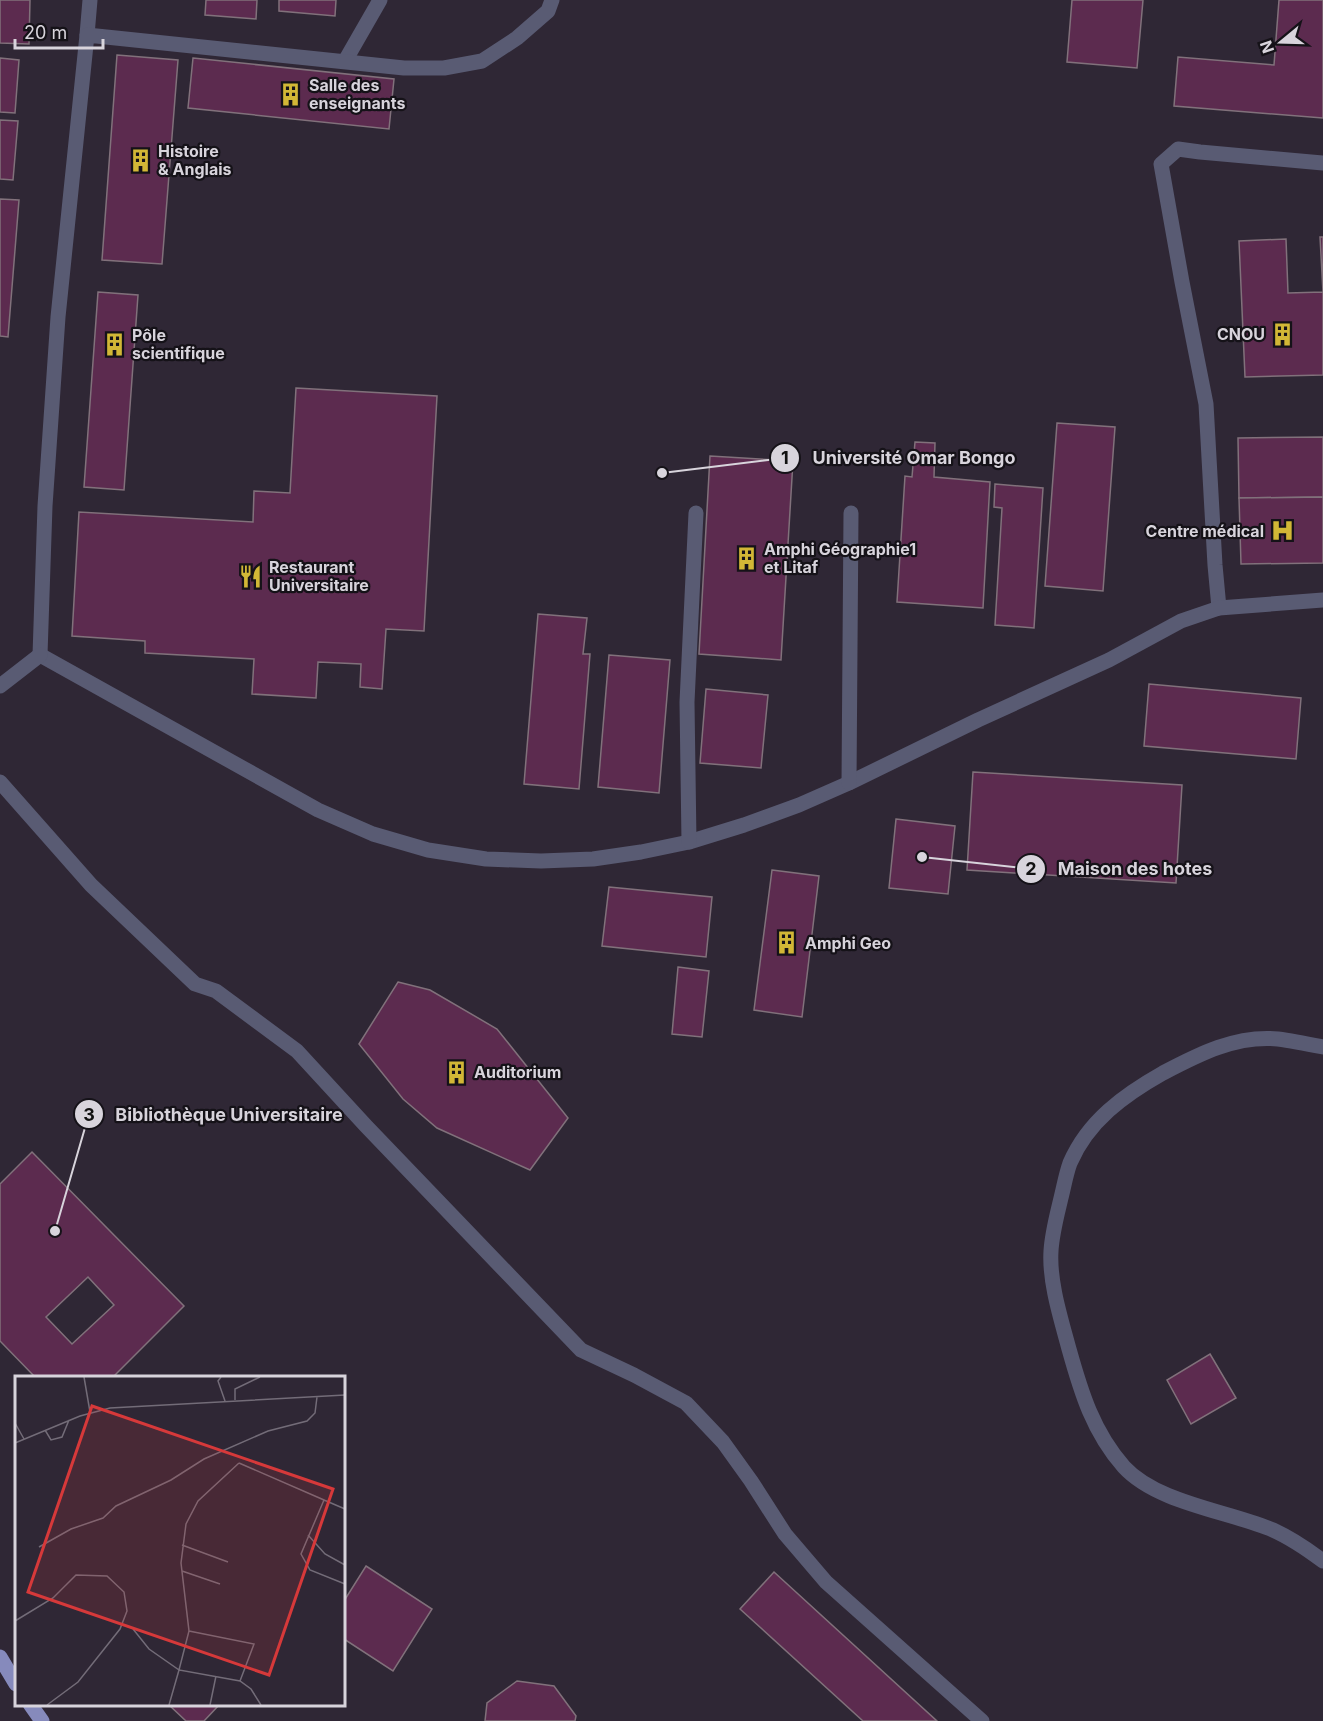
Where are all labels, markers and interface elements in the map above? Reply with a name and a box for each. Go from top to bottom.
scale bar [15,12,104,50]
north arrow [1251,12,1311,72]
text: 20 m [24,22,67,43]
text: N [1255,38,1278,56]
place label: Salle des enseignants [309,75,405,113]
building icon: Salle des enseignants [278,81,304,107]
place label: Histoire & Anglais [158,141,232,179]
building icon: Histoire & Anglais [127,147,153,173]
building icon: CNOU [1270,321,1296,347]
place label: CNOU [1217,324,1265,344]
place label: Pôle scientifique [132,325,225,363]
building icon: Pôle scientifique [101,331,127,357]
callout: Université Omar Bongo [770,440,1027,476]
text: 1 [781,447,789,468]
text: Université Omar Bongo [812,447,1016,468]
hospital icon: Centre médical [1269,518,1295,544]
place label: Centre médical [1146,521,1264,541]
place label: Amphi Géographie1 et Litaf [764,539,916,577]
building icon: Amphi Géographie1 et Litaf [733,545,759,571]
place label: Restaurant Universitaire [269,557,369,595]
restaurant icon: Restaurant Universitaire [238,563,264,589]
callout: Maison des hotes [1016,851,1224,887]
text: 2 [1025,858,1037,879]
text: Maison des hotes [1058,858,1212,879]
building icon: Amphi Geo [774,930,800,956]
place label: Amphi Geo [805,933,891,953]
building icon: Auditorium [443,1059,469,1085]
place label: Auditorium [474,1062,561,1082]
callout: Bibliothèque Universitaire [74,1096,355,1132]
text: 3 [83,1104,95,1125]
text: Bibliothèque Universitaire [115,1104,343,1125]
inset map [15,1376,345,1706]

